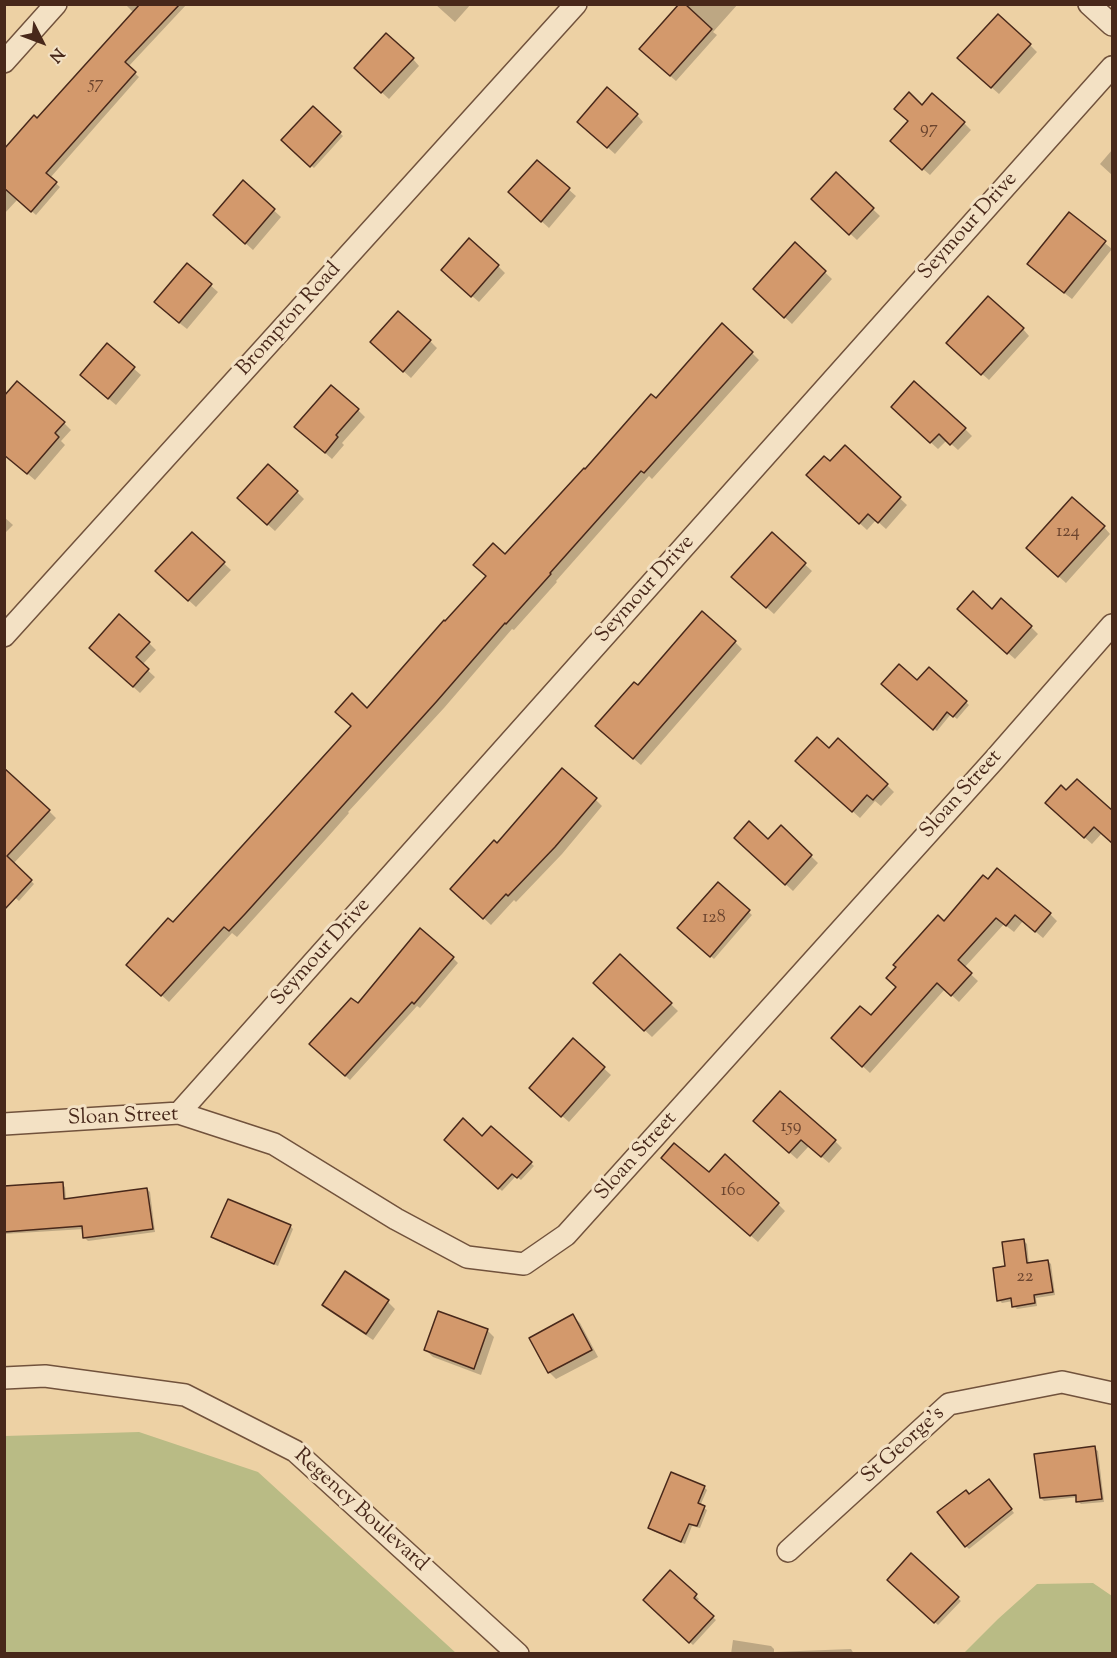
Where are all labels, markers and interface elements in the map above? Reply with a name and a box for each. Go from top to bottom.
north arrow [12,12,72,72]
text: N [43,42,69,67]
house number: 57 [88,74,104,96]
house number: 97 [920,119,938,141]
street label: Seymour Drive [914,168,1024,286]
street label: Brompton Road [232,258,348,382]
house number: 124 [1056,522,1080,544]
street label: Seymour Drive [591,531,701,649]
street label: Sloan Street [916,746,1008,844]
street label: Seymour Drive [267,894,377,1012]
house number: 128 [702,908,726,930]
street label: Sloan Street [67,1103,179,1133]
street label: Sloan Street [591,1108,683,1206]
house number: 159 [780,1117,802,1139]
house number: 160 [721,1181,745,1203]
house number: 22 [1017,1267,1033,1289]
street label: St George's [857,1402,951,1490]
street label: Regency Boulevard [288,1444,432,1578]

